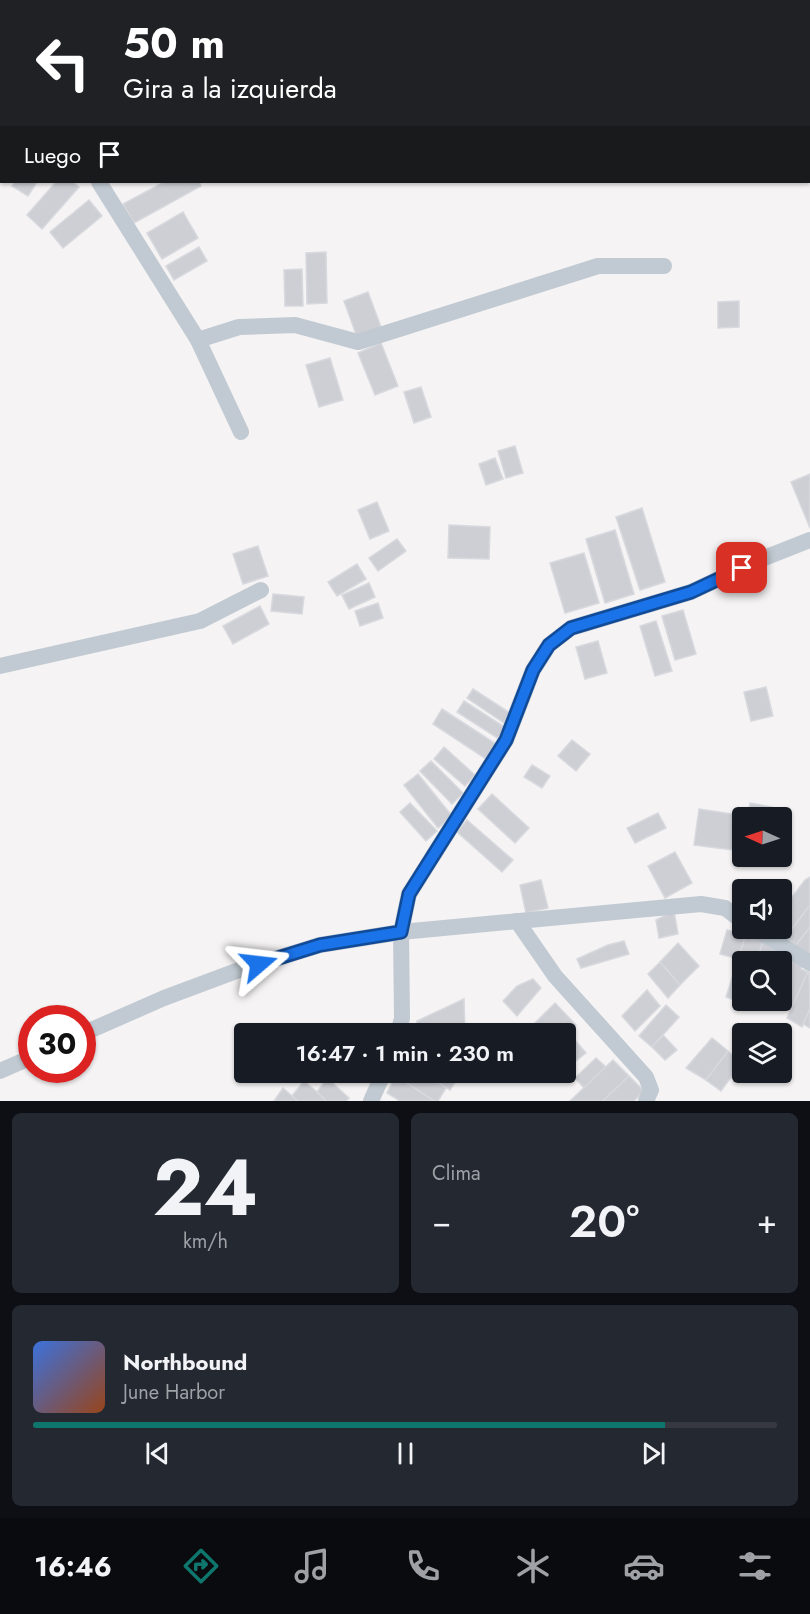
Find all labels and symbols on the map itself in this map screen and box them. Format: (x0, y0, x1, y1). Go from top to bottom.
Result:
pin (716, 542, 767, 593)
north arrow (732, 807, 792, 867)
position arrow (227, 932, 291, 996)
speed limit sign: 30 (18, 1005, 96, 1083)

